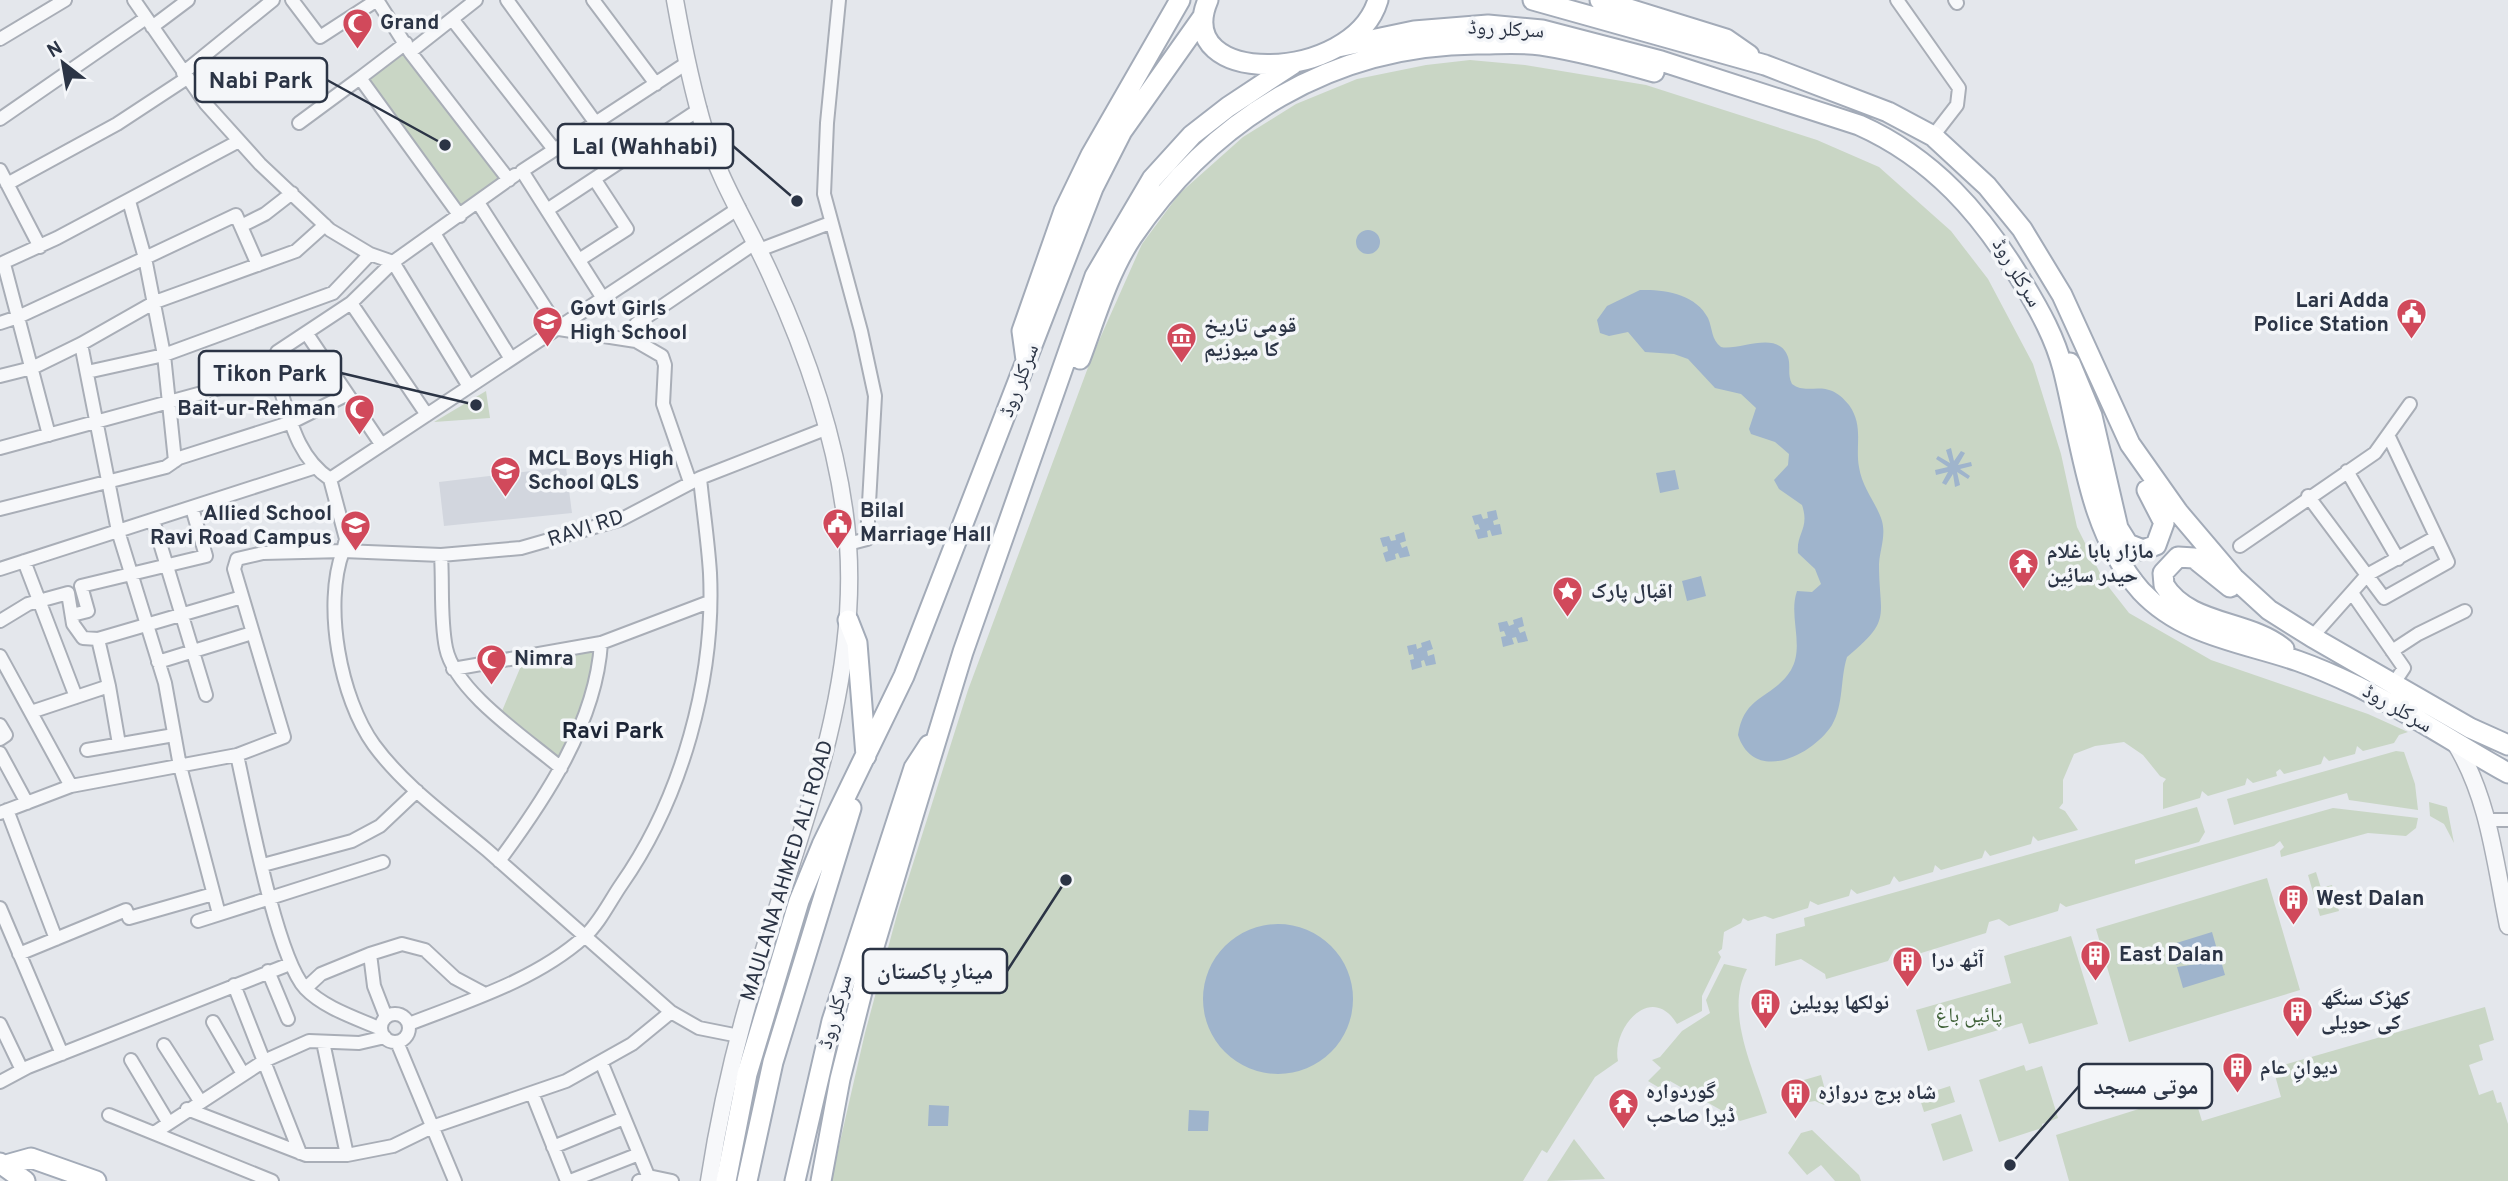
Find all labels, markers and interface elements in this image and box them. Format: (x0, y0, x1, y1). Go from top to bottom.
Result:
mosque icon: Grand (340, 6, 374, 50)
place label: Grand (380, 10, 439, 37)
street label: سرکلر روڈ (1467, 15, 1545, 45)
north arrow (28, 28, 98, 98)
text: N (43, 36, 67, 64)
callout: Nabi Park (195, 58, 327, 102)
text: Nabi Park (209, 68, 313, 97)
callout: Lal (Wahhabi) (558, 124, 733, 168)
text: Lal (Wahhabi) (572, 134, 718, 163)
street label: سرکلر روڈ (1985, 233, 2047, 313)
place label: Lari Adda Police Station (2254, 288, 2389, 339)
place label: Govt Girls High School (570, 296, 687, 347)
public building icon: Lari Adda Police Station (2395, 296, 2429, 340)
school or university icon: Govt Girls High School (530, 304, 564, 348)
place label: قومی تاریخ کا میوزیم (1204, 313, 1296, 364)
museum icon: قومی تاریخ کا میوزیم (1164, 321, 1198, 365)
street label: سرکلر روڈ (994, 341, 1046, 421)
callout: Tikon Park (199, 351, 341, 395)
text: Tikon Park (213, 361, 327, 390)
mosque icon: Bait-ur-Rehman (342, 392, 376, 436)
place label: Bait-ur-Rehman (177, 396, 336, 423)
place label: MCL Boys High School QLS (528, 446, 674, 497)
school or university icon: MCL Boys High School QLS (488, 454, 522, 498)
place label: Bilal Marriage Hall (860, 498, 992, 549)
place label: Allied School Ravi Road Campus (150, 501, 332, 552)
street label: RAVI RD (544, 504, 628, 554)
public building icon: Bilal Marriage Hall (820, 506, 854, 550)
school or university icon: Allied School Ravi Road Campus (338, 509, 372, 553)
place label: مازار بابا غلام حیدر سائِین (2047, 539, 2154, 590)
temple icon: مازار بابا غلام حیدر سائِین (2007, 547, 2041, 591)
place icon: اقبال پارک (1551, 575, 1585, 619)
place label: اقبال پارک (1591, 579, 1673, 606)
mosque icon: Nimra (474, 642, 508, 686)
place label: Nimra (514, 646, 574, 673)
street label: سرکلر روڈ (2357, 678, 2437, 740)
district label: Ravi Park (562, 718, 664, 747)
street label: MAULANA AHMED ALI ROAD (735, 737, 841, 1005)
building icon: West Dalan (2276, 882, 2310, 926)
place label: West Dalan (2316, 886, 2425, 913)
building icon: East Dalan (2079, 938, 2113, 982)
place label: East Dalan (2119, 942, 2224, 969)
building icon: آٹھ درا (1891, 944, 1925, 988)
place label: آٹھ درا (1931, 948, 1984, 975)
callout: مینارِ پاکستان (863, 949, 1007, 993)
text: مینارِ پاکستان (877, 959, 993, 989)
street label: سرکلر روڈ (813, 972, 859, 1052)
building icon: نولکھا پویلین (1749, 986, 1783, 1030)
place label: کھڑک سنگھ کی حویلی (2321, 986, 2410, 1037)
place label: نولکھا پویلین (1789, 990, 1889, 1017)
building icon: کھڑک سنگھ کی حویلی (2281, 994, 2315, 1038)
park label: پائیں باغ (1936, 1003, 2002, 1030)
building icon: دیوانِ عام (2220, 1051, 2254, 1095)
place label: دیوانِ عام (2260, 1055, 2338, 1083)
callout: موتی مسجد (2079, 1064, 2212, 1108)
text: موتی مسجد (2094, 1074, 2198, 1103)
building icon: شاہ برج دروازہ (1778, 1076, 1812, 1120)
place label: گوردوارہ ڈیرا صاحب (1646, 1079, 1735, 1130)
place label: شاہ برج دروازہ (1818, 1080, 1936, 1107)
temple icon: گوردوارہ ڈیرا صاحب (1606, 1087, 1640, 1131)

